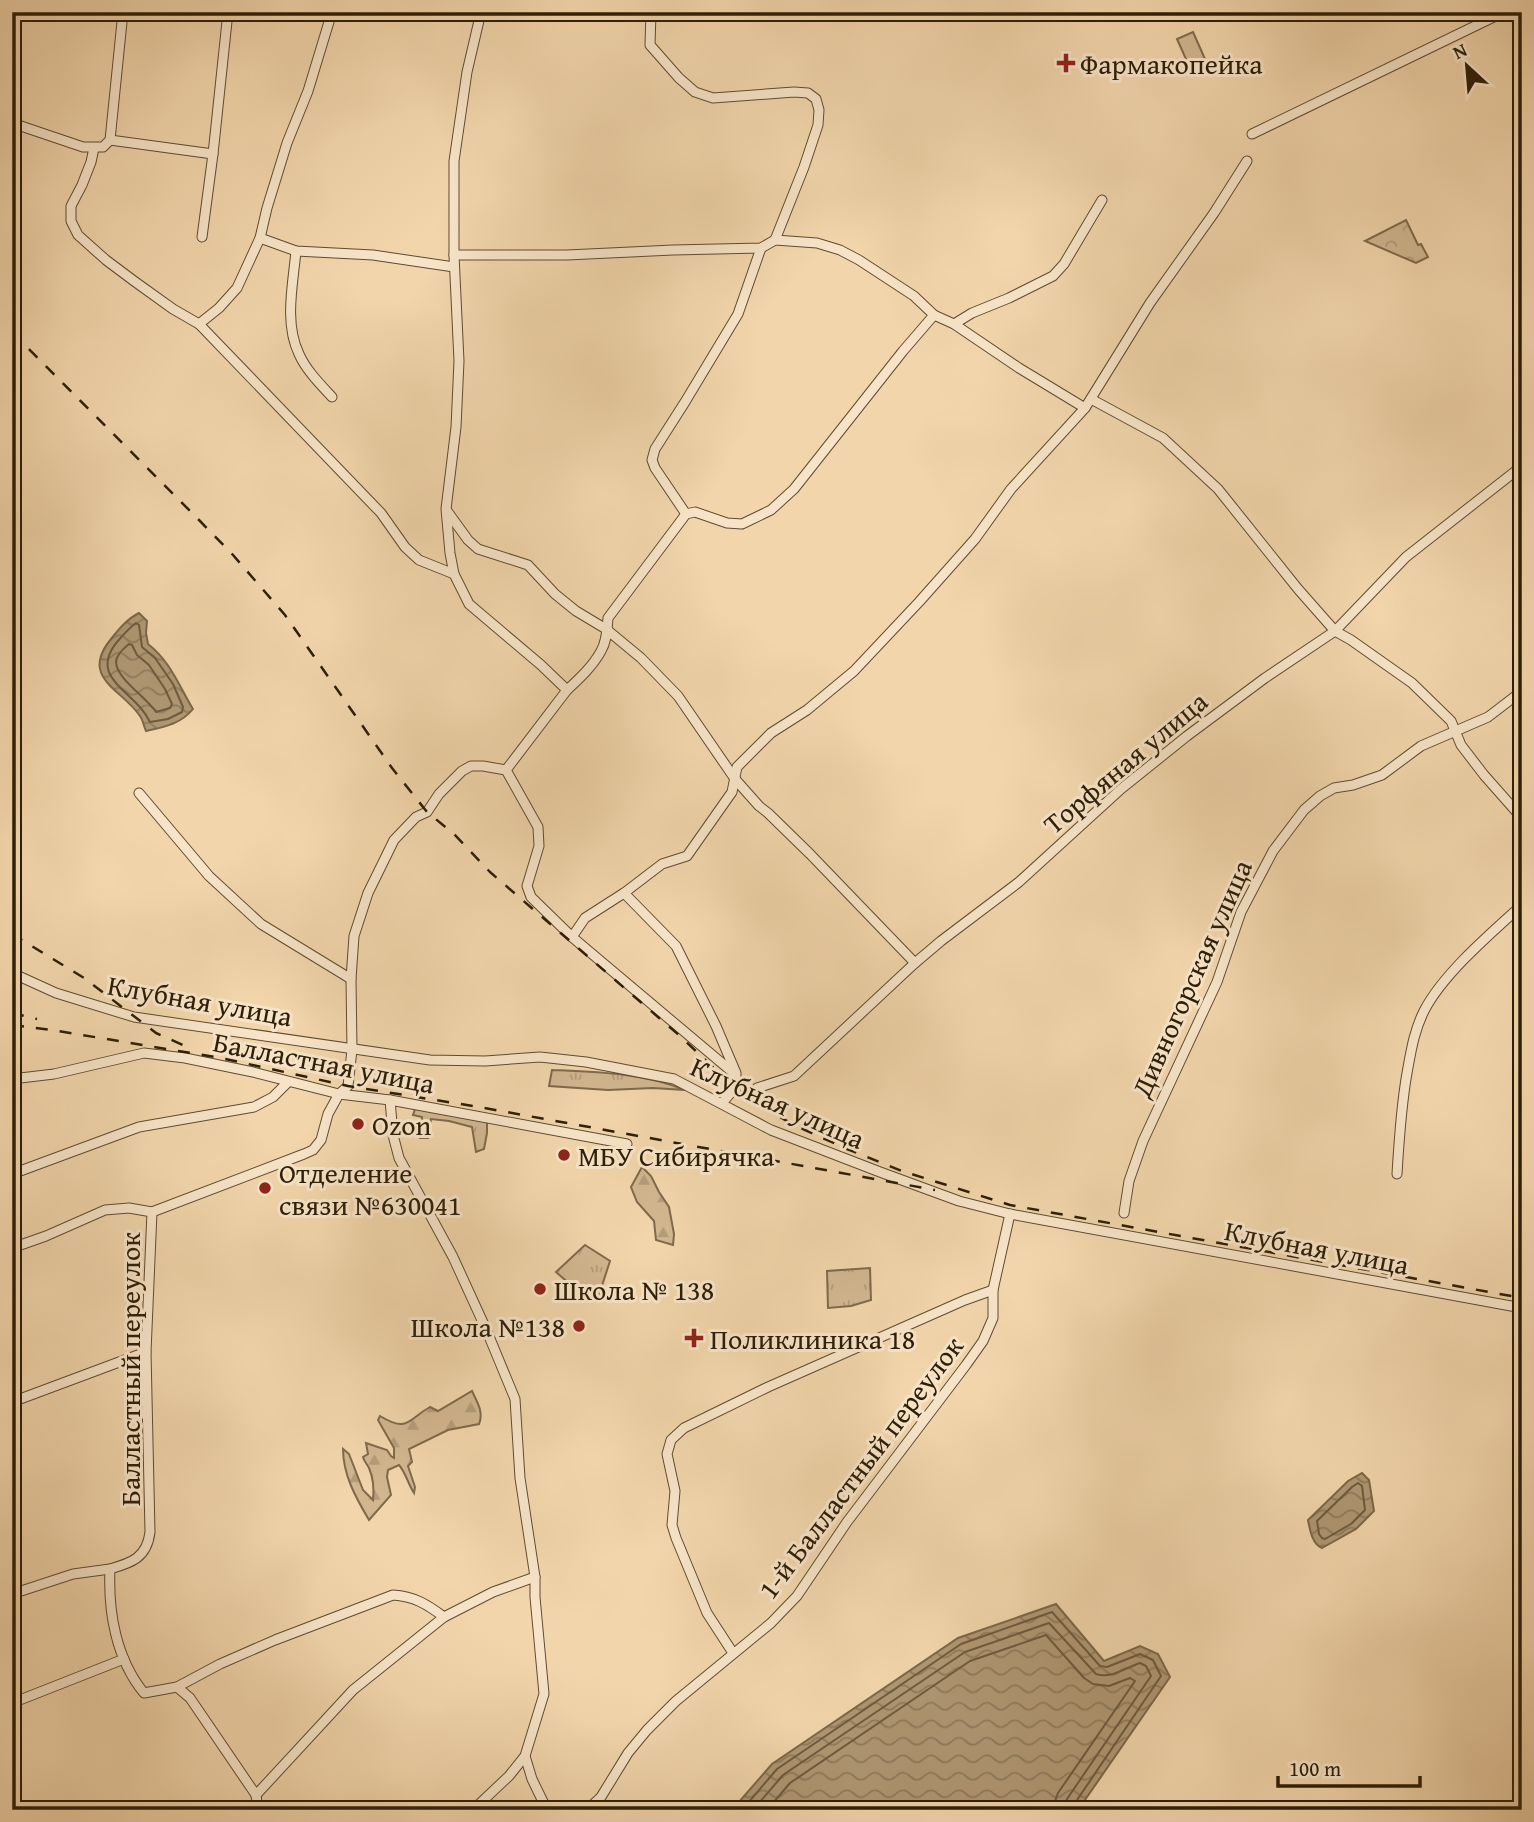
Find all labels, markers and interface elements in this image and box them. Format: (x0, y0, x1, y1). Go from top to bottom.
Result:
north arrow (1432, 32, 1502, 102)
text: N (1448, 35, 1472, 66)
place label: Фармакопейка (1080, 43, 1263, 84)
marker: Фармакопейка (1058, 55, 1074, 71)
street label: Торфяная улица (1034, 680, 1217, 843)
street label: Дивногорская улица (1120, 852, 1262, 1104)
street label: Клубная улица (105, 964, 296, 1037)
street label: Балластная улица (210, 1020, 439, 1104)
street label: Клубная улица (684, 1045, 872, 1159)
place label: Ozon (372, 1104, 432, 1145)
marker: Ozon (350, 1116, 366, 1132)
place label: МБУ Сибирячка (578, 1135, 775, 1176)
marker: МБУ Сибирячка (556, 1147, 572, 1163)
place label: Отделение связи №630041 (279, 1152, 462, 1225)
marker: Отделение связи №630041 (257, 1180, 273, 1196)
street label: Клубная улица (1221, 1209, 1413, 1285)
street label: Балластный переулок (109, 1232, 150, 1506)
place label: Школа № 138 (554, 1269, 714, 1310)
marker: Школа № 138 (532, 1281, 548, 1297)
place label: Школа №138 (411, 1306, 565, 1347)
marker: Школа №138 (571, 1318, 587, 1334)
place label: Поликлиника 18 (710, 1318, 915, 1359)
street label: 1-й Балластный переулок (747, 1327, 973, 1607)
marker: Поликлиника 18 (684, 1328, 704, 1348)
scale bar (1278, 1745, 1420, 1789)
text: 100 m (1289, 1753, 1341, 1784)

